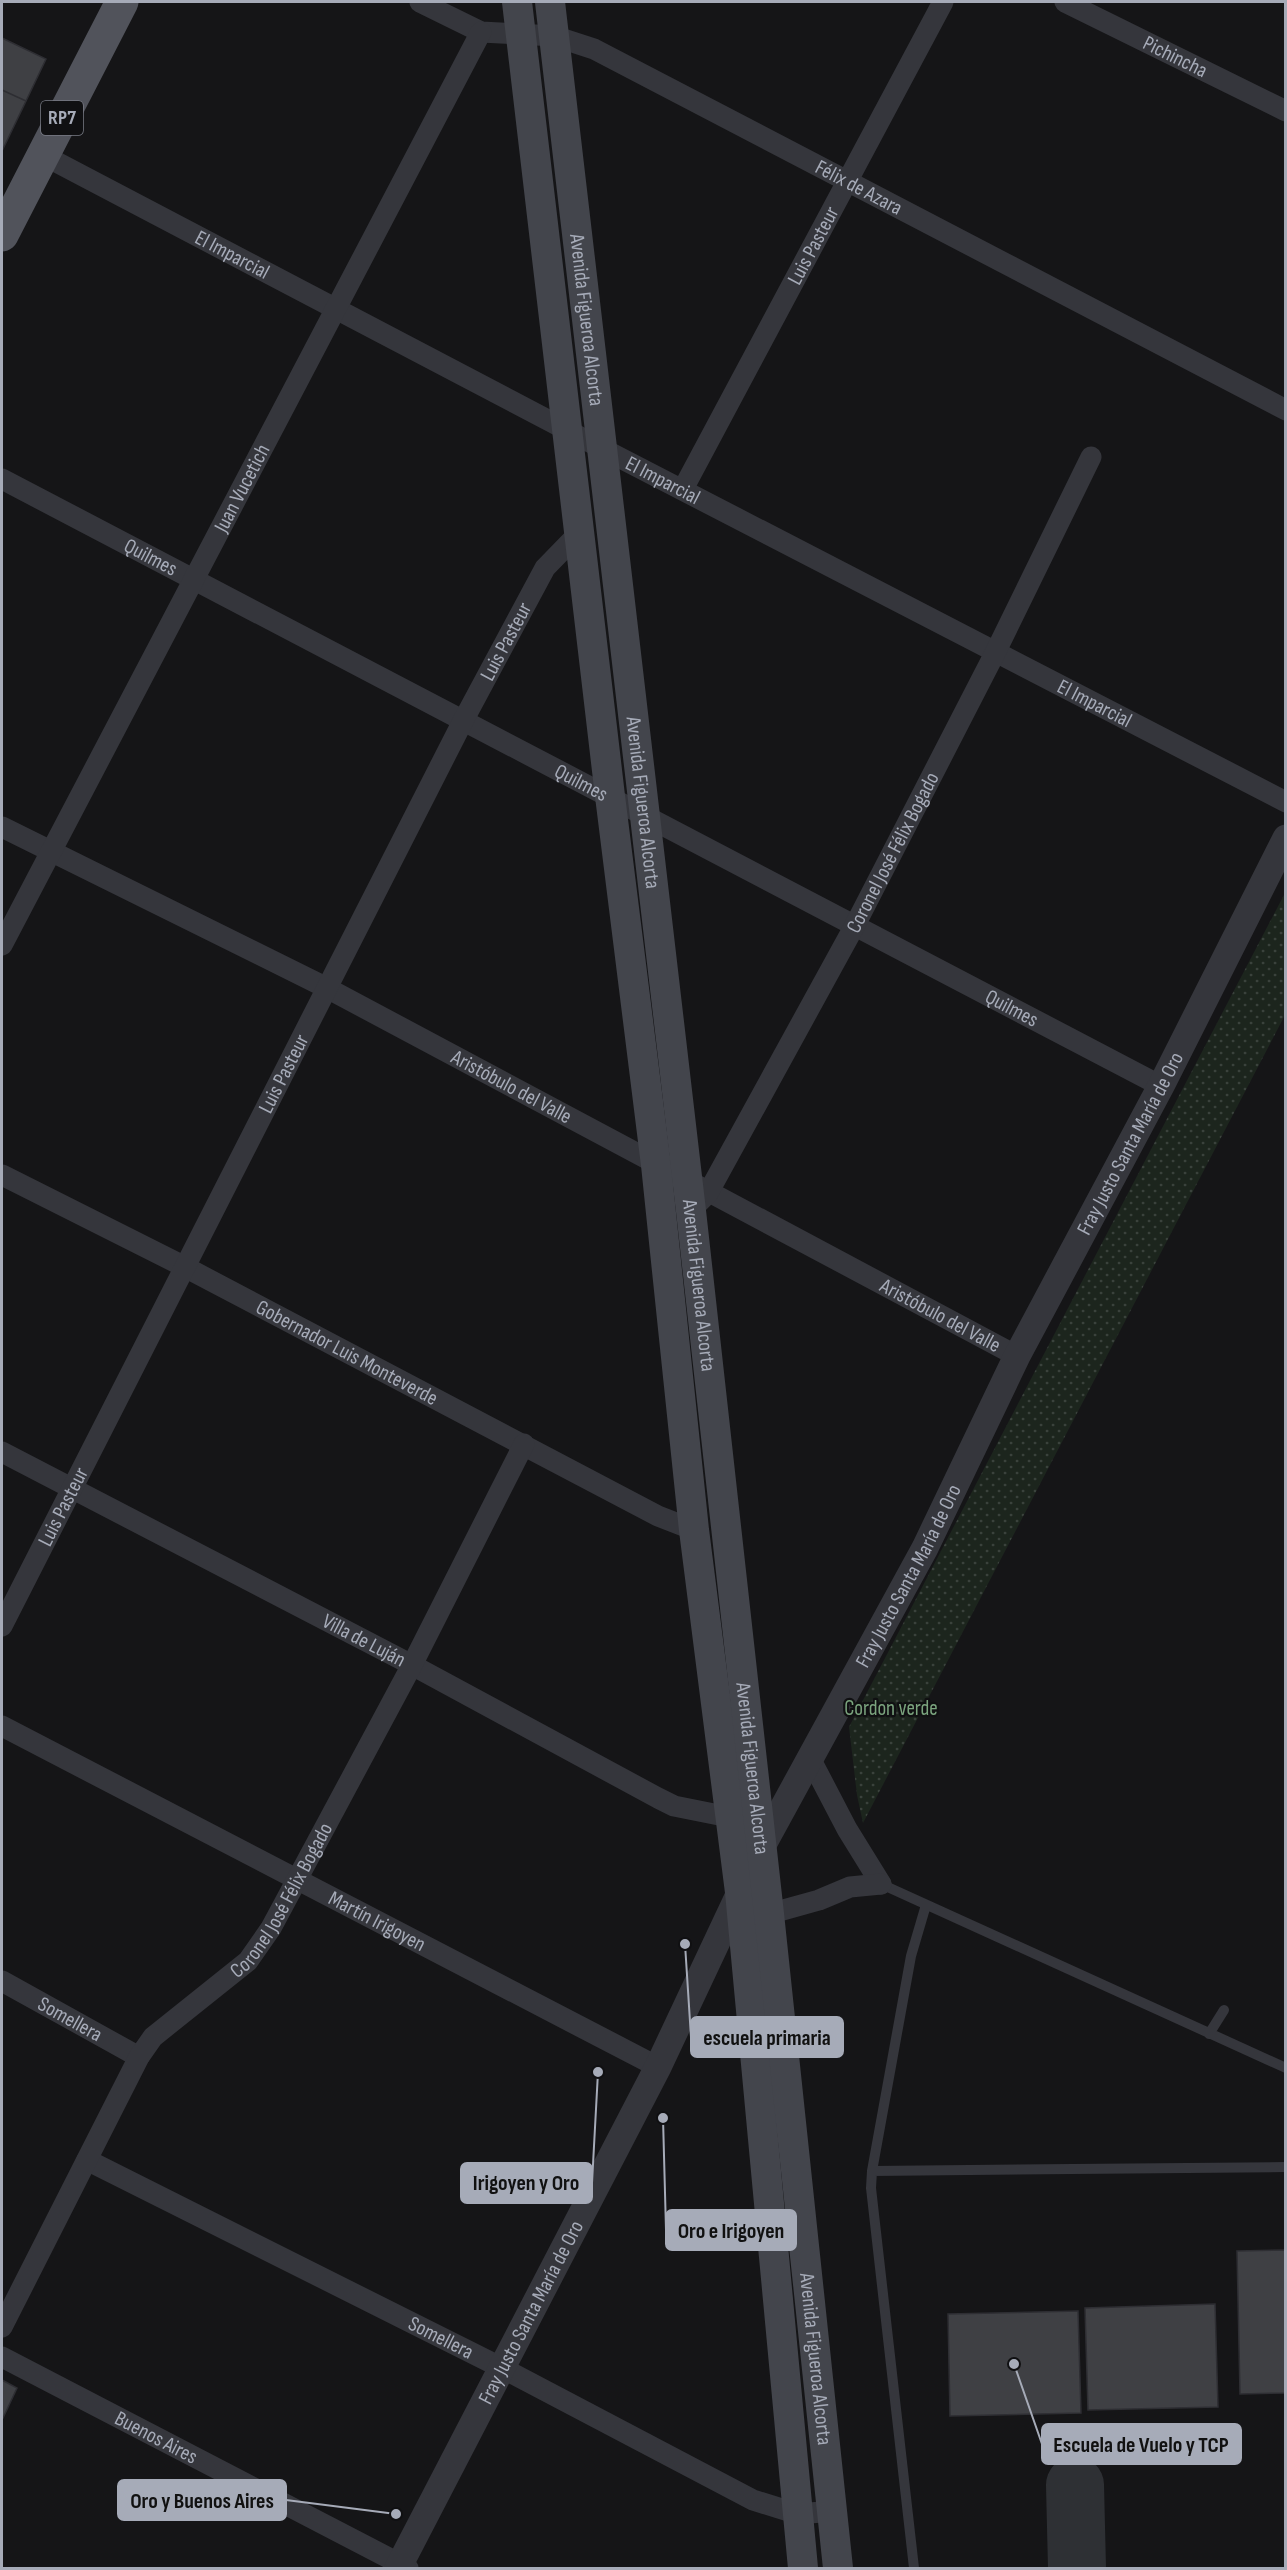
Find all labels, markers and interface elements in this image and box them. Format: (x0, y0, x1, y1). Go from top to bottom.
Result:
street label: Pichincha (1139, 30, 1212, 83)
road number: RP7 (41, 101, 83, 135)
street label: Félix de Azara (811, 154, 907, 220)
street label: Luis Pasteur (782, 202, 844, 289)
street label: El Imparcial (191, 225, 274, 284)
street label: Avenida Figueroa Alcorta (565, 232, 609, 407)
street label: Juan Vucetich (208, 440, 275, 537)
street label: El Imparcial (622, 450, 704, 510)
street label: Quilmes (120, 533, 182, 581)
street label: Luis Pasteur (475, 598, 537, 685)
street label: El Imparcial (1053, 674, 1136, 733)
street label: Avenida Figueroa Alcorta (621, 714, 666, 890)
street label: Quilmes (551, 758, 612, 807)
street label: Coronel José Félix Bogado (841, 768, 944, 937)
street label: Quilmes (981, 984, 1043, 1032)
street label: Luis Pasteur (253, 1030, 314, 1117)
street label: Aristóbulo del Valle (446, 1044, 576, 1129)
street label: Fray Justo Santa María de Oro (1071, 1048, 1189, 1239)
street label: Avenida Figueroa Alcorta (677, 1197, 721, 1373)
street label: Aristóbulo del Valle (875, 1272, 1005, 1358)
street label: Gobernador Luis Monteverde (252, 1294, 442, 1410)
street label: Luis Pasteur (32, 1463, 93, 1550)
street label: Fray Justo Santa María de Oro (850, 1480, 966, 1672)
street label: Villa de Luján (318, 1608, 410, 1672)
street label: Avenida Figueroa Alcorta (731, 1680, 775, 1856)
park label: Cordon verde (844, 1696, 938, 1721)
street label: Coronel José Félix Bogado (225, 1818, 338, 1983)
street label: Martín Irigoyen (325, 1886, 430, 1957)
street label: Somellera (34, 1991, 107, 2047)
callout: escuela primaria (691, 2017, 843, 2057)
text: escuela primaria (703, 2025, 831, 2052)
callout: Irigoyen y Oro (461, 2163, 592, 2203)
text: Irigoyen y Oro (473, 2170, 579, 2197)
callout: Oro e Irigoyen (666, 2210, 796, 2250)
street label: Fray Justo Santa María de Oro (473, 2216, 589, 2408)
text: Oro e Irigoyen (678, 2218, 784, 2245)
street label: Avenida Figueroa Alcorta (794, 2271, 837, 2446)
street label: Somellera (404, 2311, 478, 2364)
street label: Buenos Aires (111, 2405, 202, 2469)
callout: Escuela de Vuelo y TCP (1042, 2424, 1241, 2464)
text: Escuela de Vuelo y TCP (1053, 2432, 1229, 2459)
callout: Oro y Buenos Aires (118, 2480, 286, 2520)
text: Oro y Buenos Aires (130, 2488, 274, 2515)

